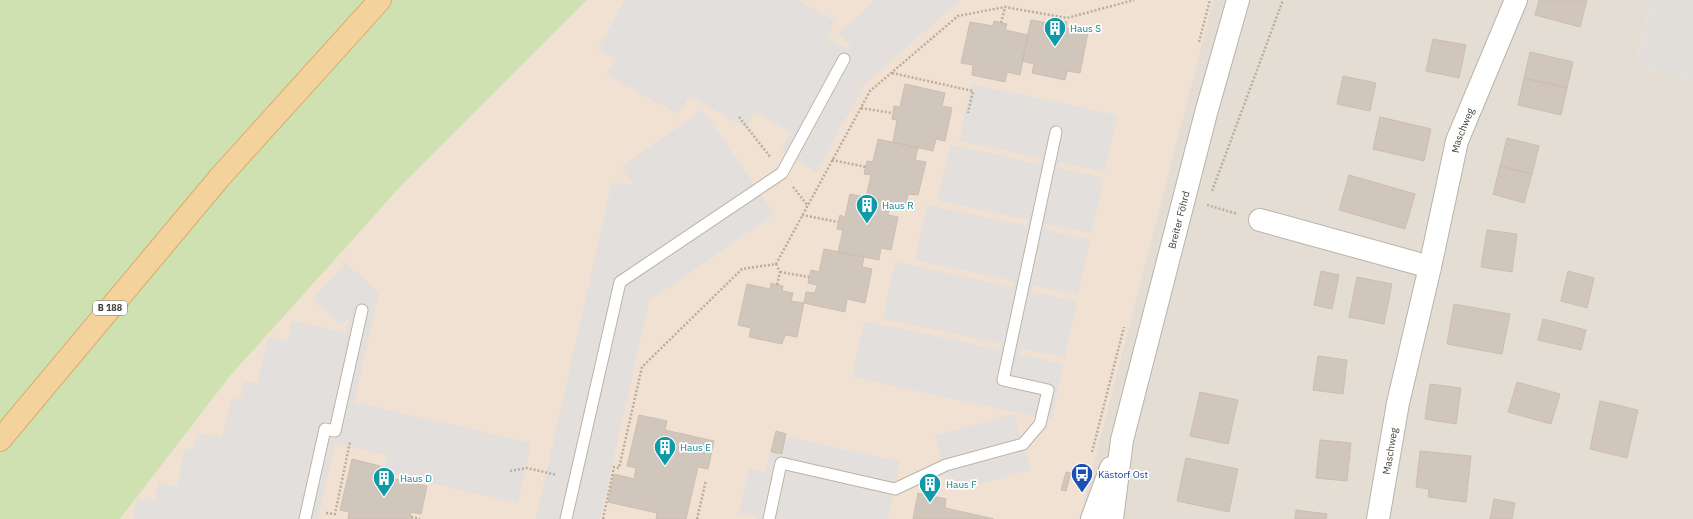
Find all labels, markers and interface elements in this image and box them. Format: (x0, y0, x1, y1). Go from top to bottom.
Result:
building icon: Haus S (1042, 15, 1068, 48)
place label: Haus S (1070, 22, 1101, 35)
street label: Maschweg (1449, 105, 1477, 154)
street label: Breiter Föhrd (1165, 190, 1193, 250)
building icon: Haus R (854, 192, 880, 225)
place label: Haus R (882, 199, 914, 212)
road number: B 188 (93, 301, 127, 315)
street label: Maschweg (1380, 426, 1401, 476)
building icon: Haus E (652, 434, 678, 467)
place label: Haus E (680, 441, 711, 454)
bus stop icon: Kästorf Ost (1069, 461, 1095, 494)
building icon: Haus D (371, 465, 397, 498)
place label: Kästorf Ost (1098, 468, 1149, 481)
building icon: Haus F (917, 471, 943, 504)
place label: Haus D (400, 472, 432, 485)
place label: Haus F (946, 478, 977, 491)

